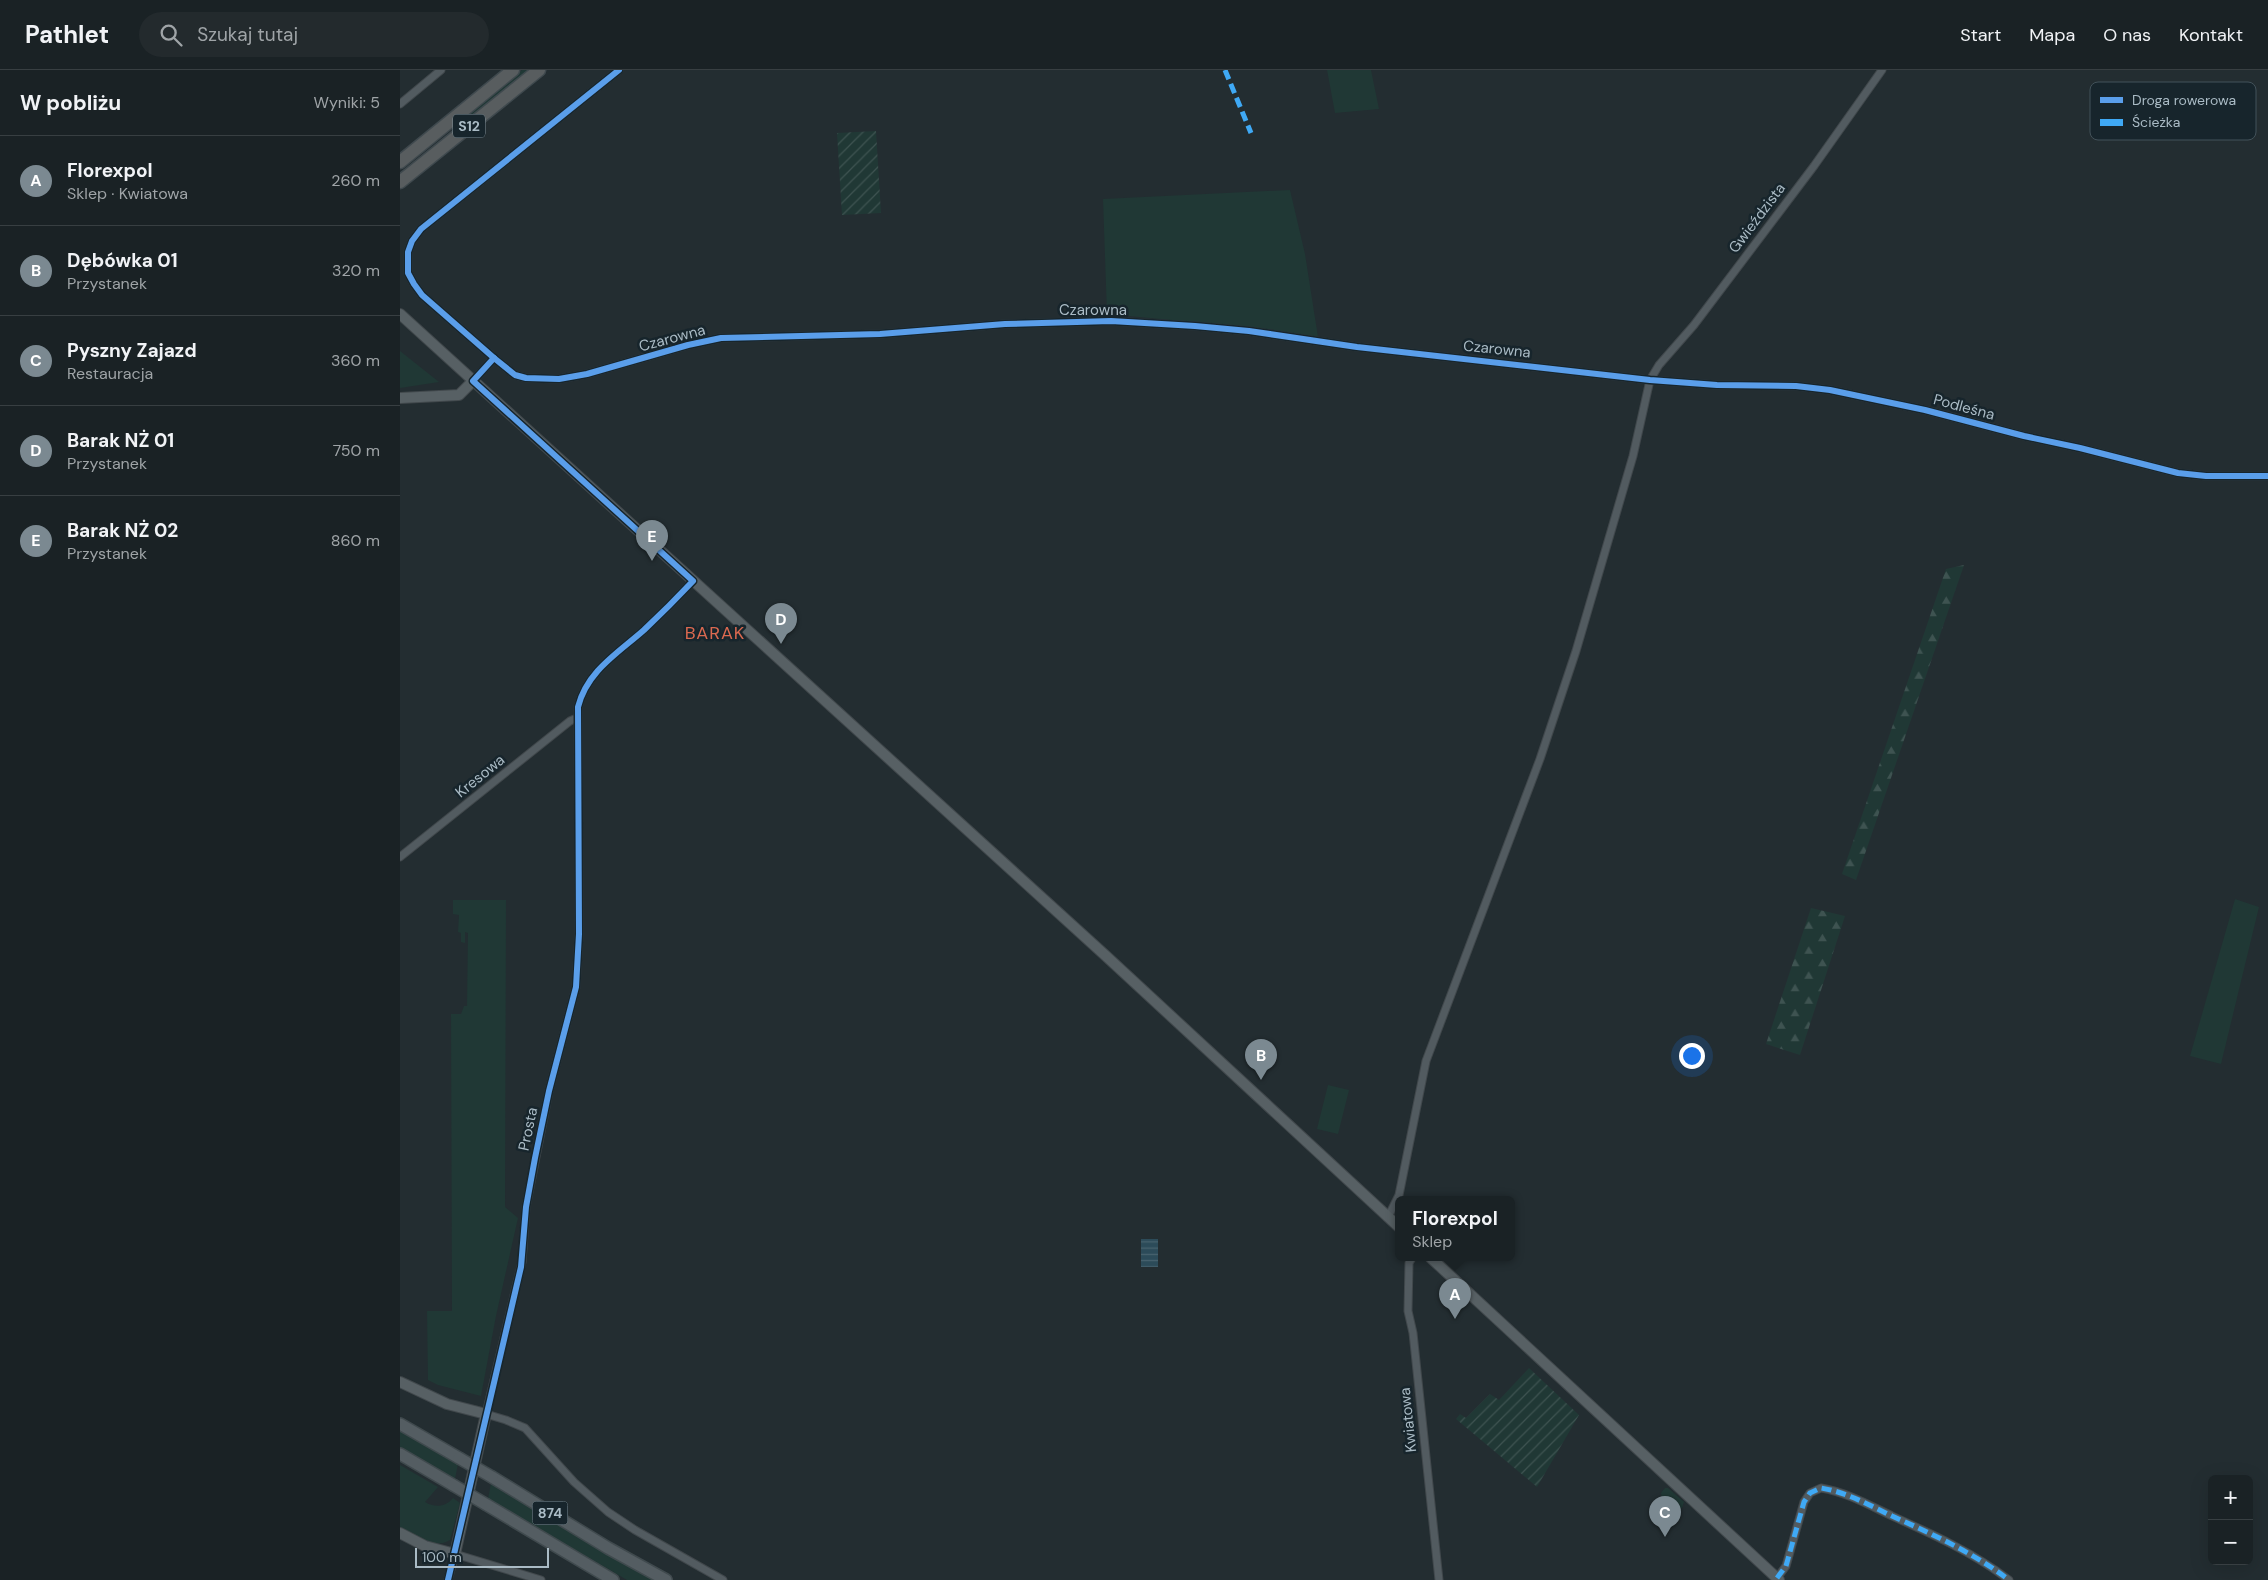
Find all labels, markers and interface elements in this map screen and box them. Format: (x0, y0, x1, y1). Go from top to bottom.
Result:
search box (139, 12, 489, 57)
text: Pathlet (25, 19, 109, 50)
icon: search (157, 21, 185, 49)
text: Szukaj tutaj (197, 22, 298, 47)
text: Start (1960, 23, 2001, 47)
text: Mapa (2029, 23, 2075, 47)
text: O nas (2103, 23, 2151, 47)
text: Kontakt (2179, 23, 2243, 47)
legend (2090, 82, 2256, 140)
text: W pobliżu (20, 89, 121, 117)
text: Droga rowerowa (2132, 91, 2236, 109)
text: Wyniki: 5 (313, 92, 380, 113)
text: Ścieżka (2132, 113, 2180, 131)
road number: S12 (453, 114, 485, 138)
text: Florexpol (67, 158, 153, 183)
text: A (30, 170, 42, 191)
text: 260 m (331, 170, 380, 191)
street label: Gwieździsta (1724, 179, 1790, 257)
text: Sklep · Kwiatowa (67, 183, 188, 204)
text: Dębówka 01 (67, 248, 178, 273)
text: B (31, 260, 41, 281)
text: 320 m (332, 260, 380, 281)
text: Przystanek (67, 273, 147, 294)
street label: Czarowna (1059, 300, 1127, 320)
street label: Czarowna (637, 320, 707, 356)
street label: Czarowna (1462, 336, 1532, 362)
text: Pyszny Zajazd (67, 338, 197, 363)
text: C (30, 350, 42, 371)
text: 360 m (331, 350, 380, 371)
text: Restauracja (67, 363, 153, 384)
street label: Podleśna (1931, 389, 1997, 425)
text: Barak NŻ 01 (67, 428, 174, 453)
text: D (30, 440, 42, 461)
text: 750 m (333, 440, 380, 461)
text: Przystanek (67, 453, 147, 474)
text: Barak NŻ 02 (67, 518, 178, 543)
pin: E (636, 520, 668, 561)
text: E (31, 530, 41, 551)
text: 860 m (331, 530, 380, 551)
text: Przystanek (67, 543, 147, 564)
pin: D (765, 603, 797, 644)
district label: BARAK (685, 621, 745, 645)
street label: Kresowa (451, 750, 509, 802)
pin: B (1245, 1039, 1277, 1080)
your location (1679, 1043, 1705, 1069)
street label: Prosta (514, 1105, 542, 1153)
popup (1395, 1196, 1515, 1261)
text: Florexpol (1412, 1206, 1498, 1231)
text: Sklep (1412, 1231, 1452, 1252)
pin: A (1439, 1278, 1471, 1319)
street label: Kwiatowa (1395, 1387, 1421, 1453)
map controls (2208, 1475, 2253, 1565)
button: + (2208, 1475, 2253, 1520)
pin: C (1649, 1496, 1681, 1537)
road number: 874 (532, 1502, 568, 1525)
button: − (2208, 1520, 2253, 1565)
scale bar (415, 1545, 549, 1568)
text: 100 m (422, 1548, 462, 1566)

